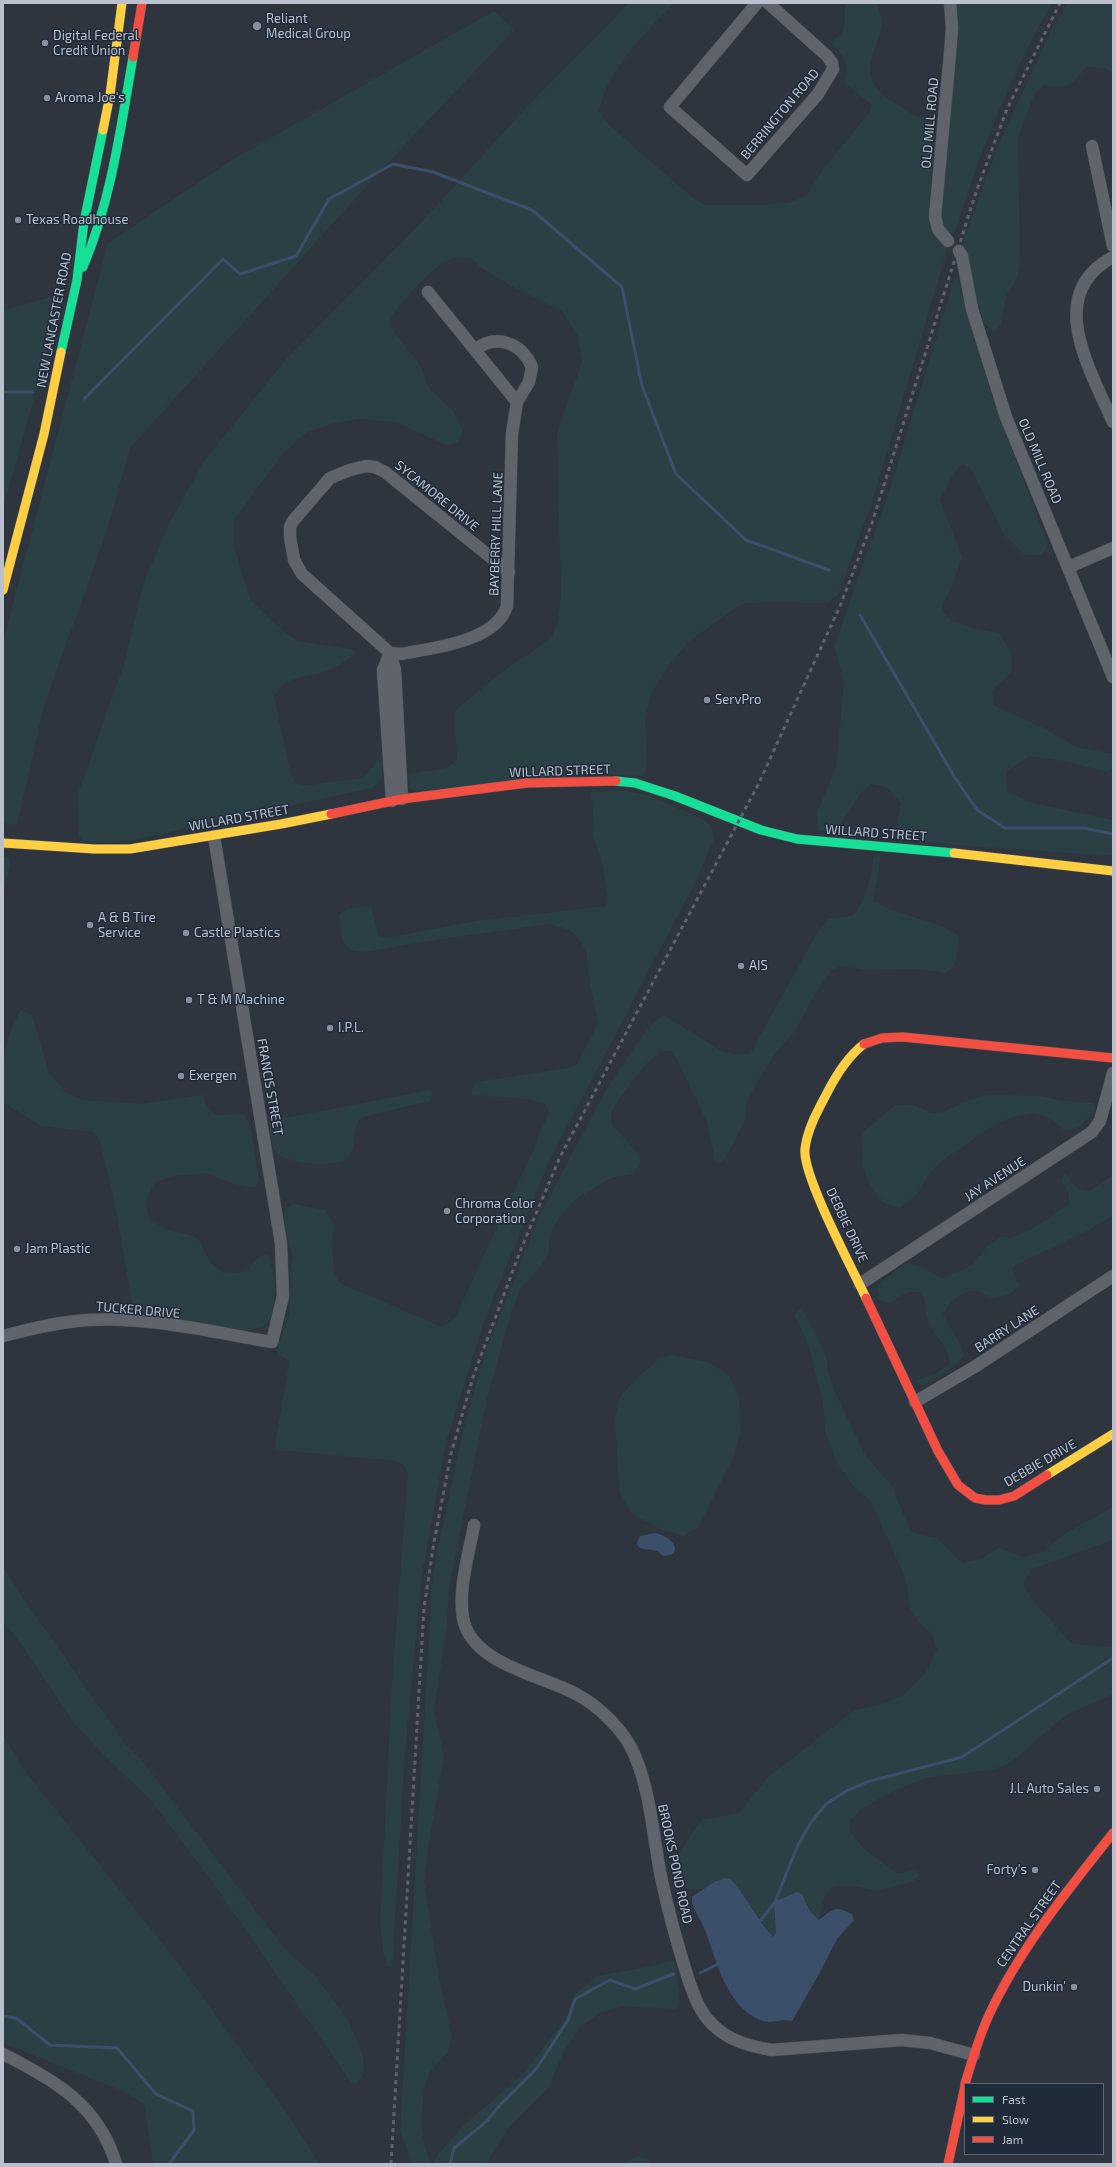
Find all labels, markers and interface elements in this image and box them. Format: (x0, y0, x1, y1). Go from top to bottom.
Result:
place label: Reliant Medical Group (266, 11, 351, 42)
marker: Reliant Medical Group (251, 20, 263, 32)
place label: Digital Federal Credit Union (53, 28, 139, 59)
marker: Digital Federal Credit Union (40, 38, 50, 48)
street label: BERRINGTON ROAD (738, 65, 822, 163)
street label: OLD MILL ROAD (918, 77, 942, 169)
place label: Aroma Joe's (55, 90, 125, 106)
marker: Aroma Joe's (42, 93, 52, 103)
place label: Texas Roadhouse (26, 212, 128, 228)
marker: Texas Roadhouse (13, 215, 23, 225)
street label: NEW LANCASTER ROAD (33, 251, 75, 389)
street label: OLD MILL ROAD (1015, 416, 1065, 506)
street label: SYCAMORE DRIVE (392, 457, 482, 535)
street label: BAYBERRY HILL LANE (486, 472, 506, 596)
place label: ServPro (715, 692, 761, 708)
marker: ServPro (702, 695, 712, 705)
street label: WILLARD STREET (509, 761, 611, 781)
street label: WILLARD STREET (188, 801, 290, 835)
street label: WILLARD STREET (825, 822, 927, 844)
place label: A & B Tire Service (98, 910, 156, 941)
marker: A & B Tire Service (85, 920, 95, 930)
place label: Castle Plastics (194, 925, 280, 941)
marker: Castle Plastics (181, 928, 191, 938)
place label: AIS (749, 958, 768, 974)
marker: AIS (736, 961, 746, 971)
place label: T & M Machine (197, 992, 285, 1008)
marker: T & M Machine (184, 995, 194, 1005)
place label: I.P.L. (338, 1020, 364, 1036)
marker: I.P.L. (325, 1023, 335, 1033)
street label: FRANCIS STREET (254, 1037, 286, 1137)
place label: Exergen (189, 1068, 237, 1084)
marker: Exergen (176, 1071, 186, 1081)
street label: JAY AVENUE (961, 1153, 1029, 1205)
street label: DEBBIE DRIVE (823, 1185, 871, 1265)
place label: Chroma Color Corporation (455, 1196, 535, 1227)
marker: Chroma Color Corporation (442, 1206, 452, 1216)
place label: Jam Plastic (25, 1241, 91, 1257)
marker: Jam Plastic (12, 1244, 22, 1254)
street label: TUCKER DRIVE (95, 1299, 181, 1321)
street label: BARRY LANE (972, 1302, 1042, 1356)
street label: DEBBIE DRIVE (1001, 1436, 1079, 1490)
place label: J.L Auto Sales (1009, 1781, 1089, 1797)
marker: J.L Auto Sales (1092, 1784, 1102, 1794)
street label: BROOKS POND ROAD (655, 1803, 695, 1925)
place label: Forty's (986, 1862, 1027, 1878)
marker: Forty's (1030, 1865, 1040, 1875)
street label: CENTRAL STREET (993, 1878, 1065, 1970)
place label: Dunkin' (1022, 1979, 1066, 1995)
marker: Dunkin' (1069, 1982, 1079, 1992)
legend (964, 2083, 1104, 2155)
text: Fast (1002, 2092, 1025, 2106)
text: Slow (1002, 2112, 1029, 2126)
text: Jam (1002, 2132, 1023, 2146)

